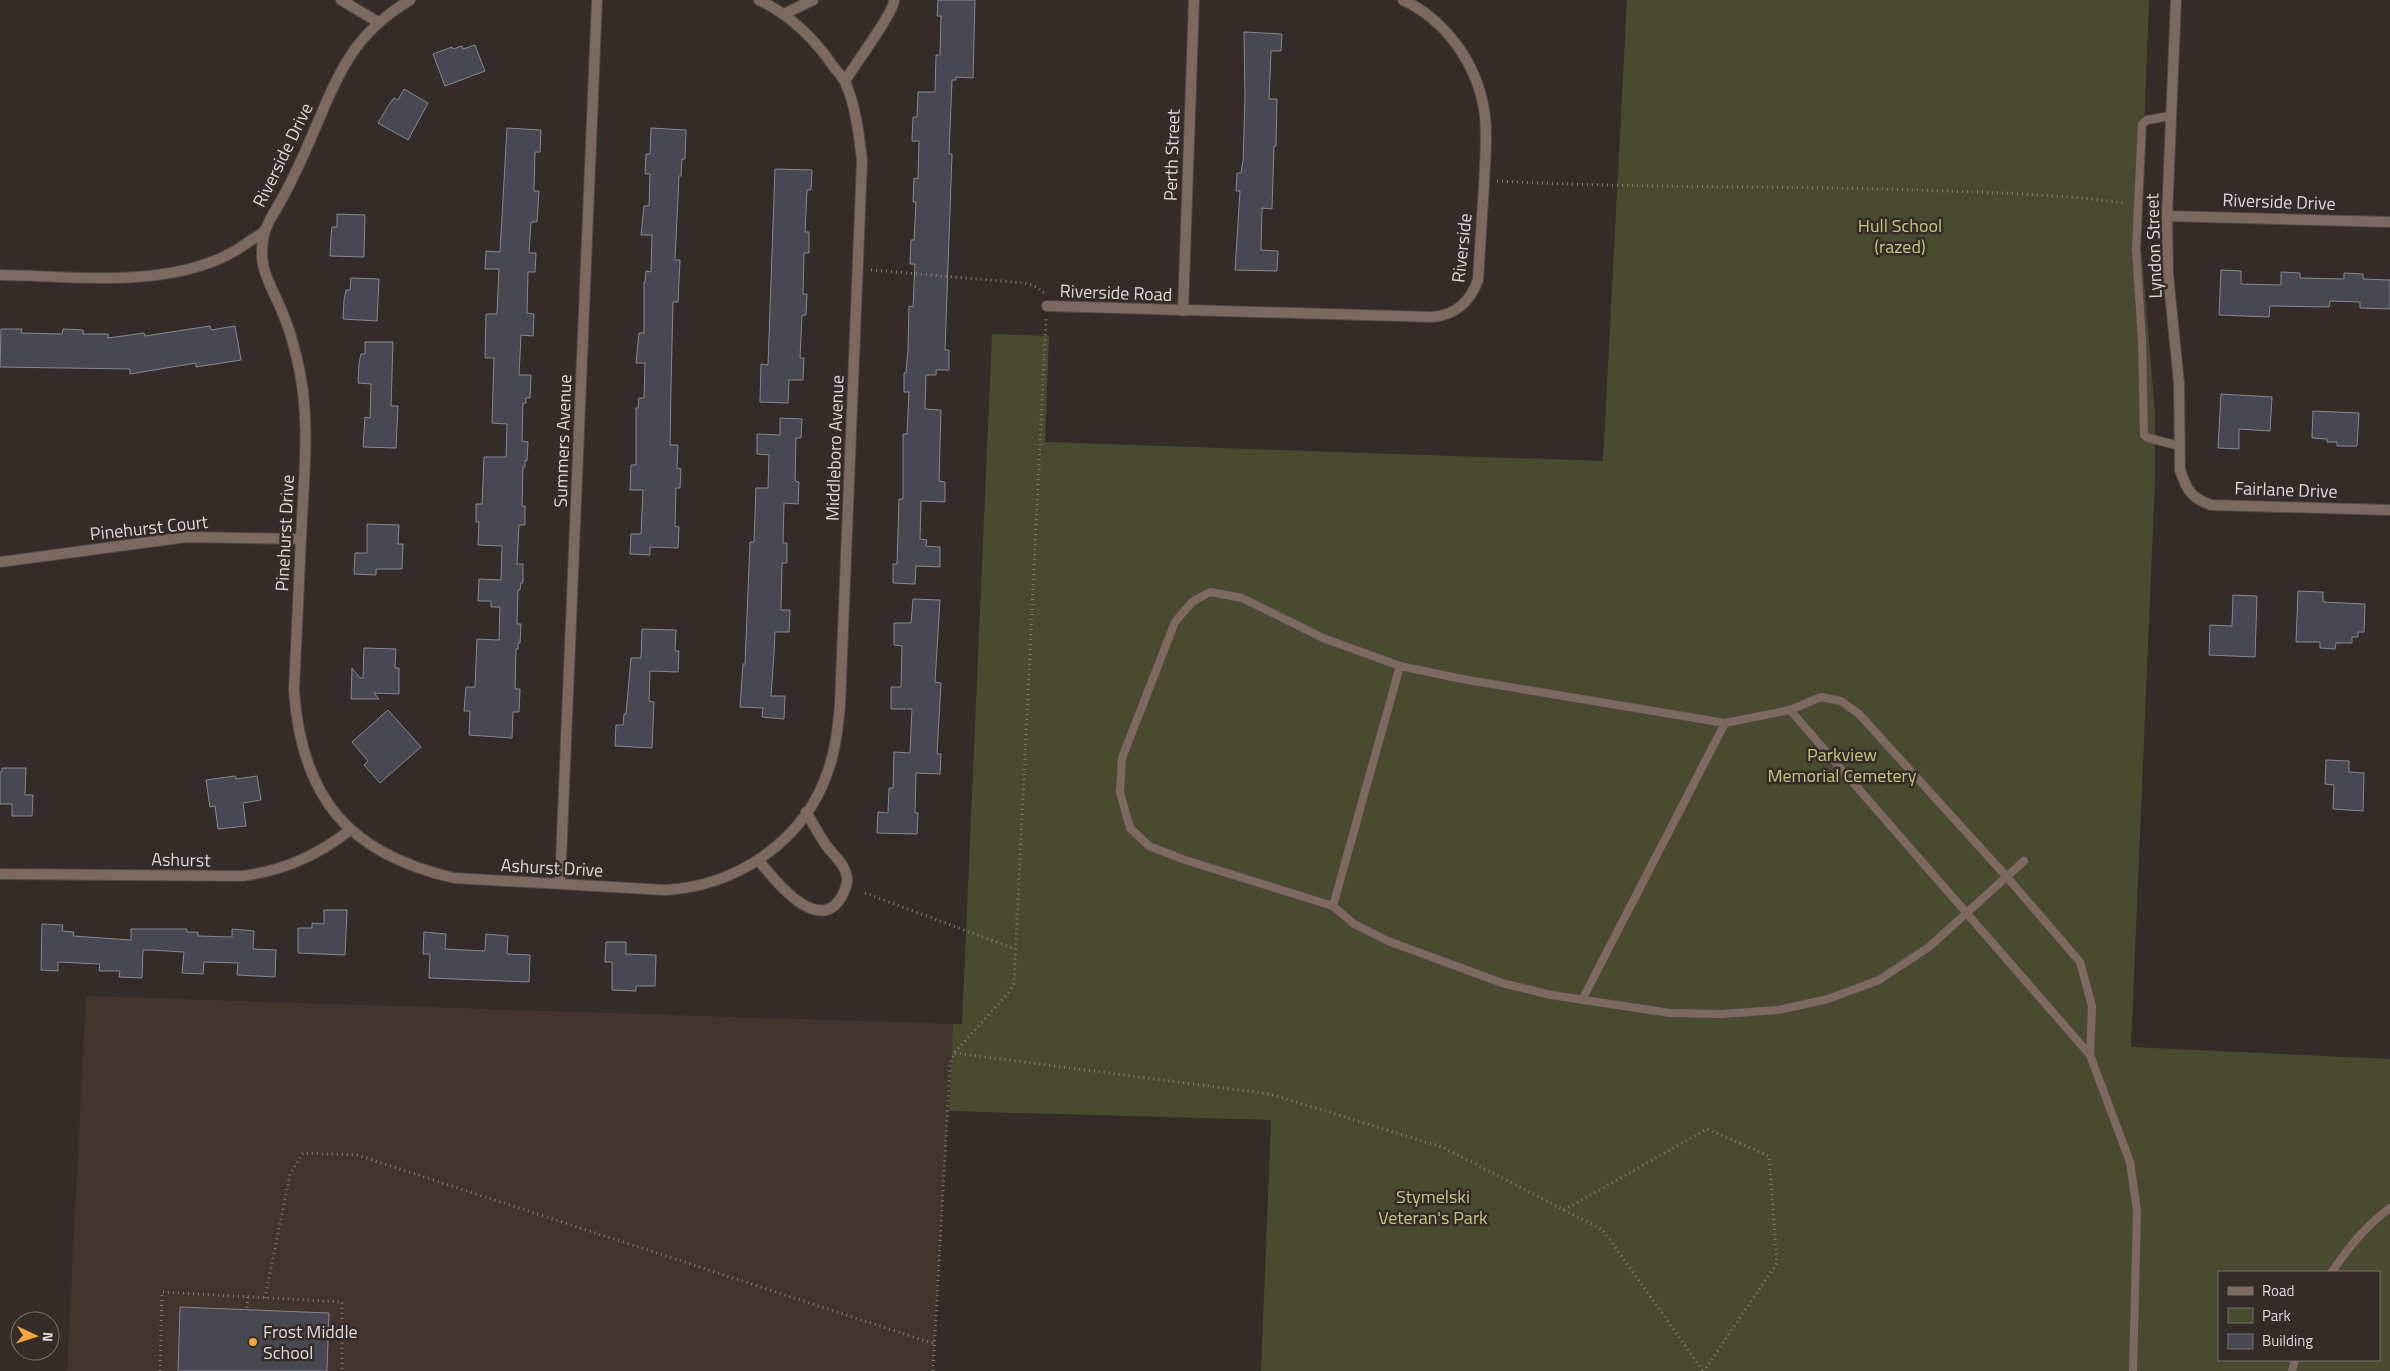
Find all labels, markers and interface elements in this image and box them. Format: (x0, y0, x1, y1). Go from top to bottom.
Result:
street label: Riverside Drive (246, 98, 319, 212)
street label: Perth Street (1156, 108, 1187, 202)
street label: Riverside Drive (2222, 186, 2336, 217)
street label: Lyndon Street (2138, 192, 2169, 299)
street label: Riverside (1444, 212, 1479, 284)
park label: Hull School (razed) (1858, 212, 1942, 260)
street label: Riverside Road (1059, 277, 1173, 308)
street label: Summers Avenue (547, 374, 578, 508)
street label: Middleboro Avenue (818, 374, 851, 521)
street label: Pinehurst Drive (268, 474, 301, 592)
street label: Fairlane Drive (2234, 474, 2338, 505)
street label: Pinehurst Court (89, 508, 210, 547)
park label: Parkview Memorial Cemetery (1767, 741, 1917, 789)
street label: Ashurst (151, 845, 212, 874)
street label: Ashurst Drive (500, 851, 604, 884)
park label: Stymelski Veteran's Park (1378, 1183, 1488, 1231)
legend (2218, 1271, 2380, 1361)
text: Road (2262, 1279, 2294, 1302)
text: Park (2262, 1304, 2291, 1327)
north arrow (10, 1311, 60, 1361)
place label: Frost Middle School (263, 1318, 358, 1366)
text: Building (2262, 1329, 2313, 1352)
text: N (38, 1331, 59, 1343)
marker: Frost Middle School (247, 1336, 259, 1348)

